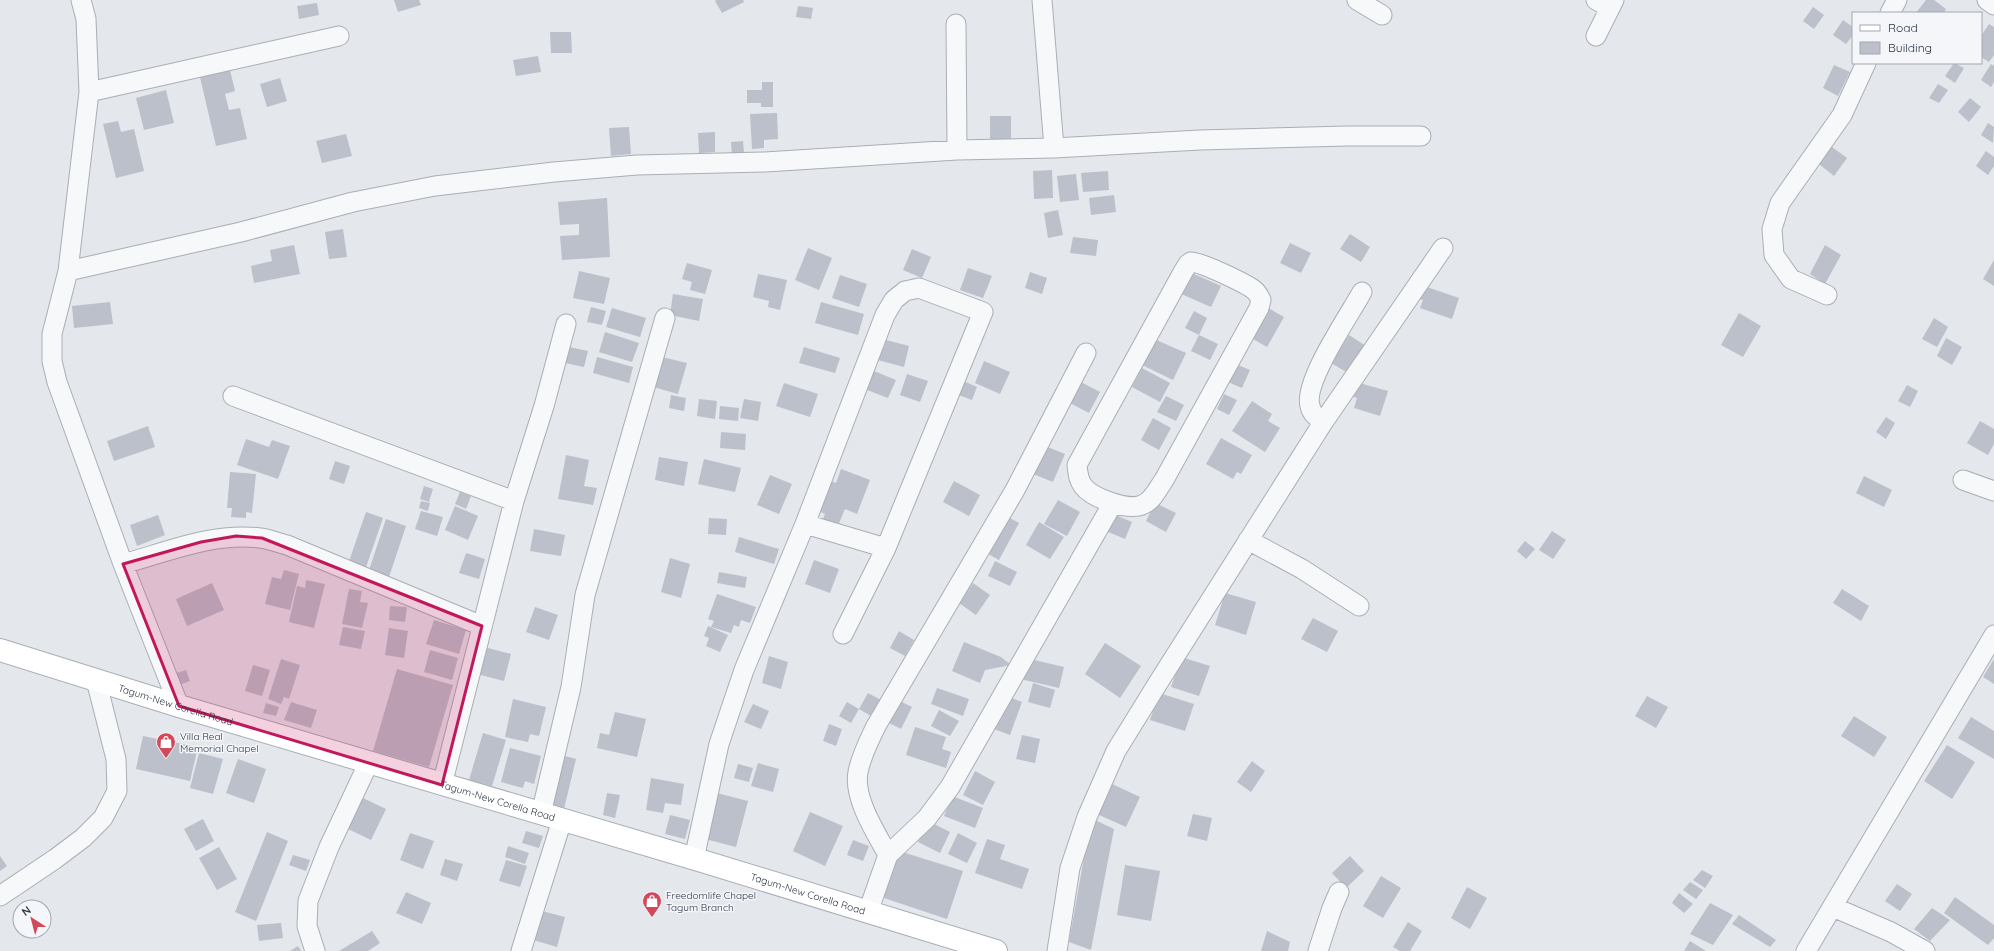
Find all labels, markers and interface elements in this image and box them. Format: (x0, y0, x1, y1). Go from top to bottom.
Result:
legend (1852, 12, 1982, 64)
text: Road (1888, 20, 1918, 35)
text: Building (1888, 40, 1932, 55)
street label: Tagum-New Corella Road (117, 681, 235, 729)
place label: Villa Real Memorial Chapel (180, 730, 258, 755)
shop icon: Villa Real Memorial Chapel (155, 731, 177, 759)
street label: Tagum-New Corella Road (439, 778, 557, 824)
street label: Tagum-New Corella Road (749, 870, 867, 918)
place label: Freedomlife Chapel Tagum Branch (666, 889, 756, 914)
shop icon: Freedomlife Chapel Tagum Branch (641, 890, 663, 918)
north arrow (12, 899, 52, 939)
text: N (19, 903, 34, 919)

